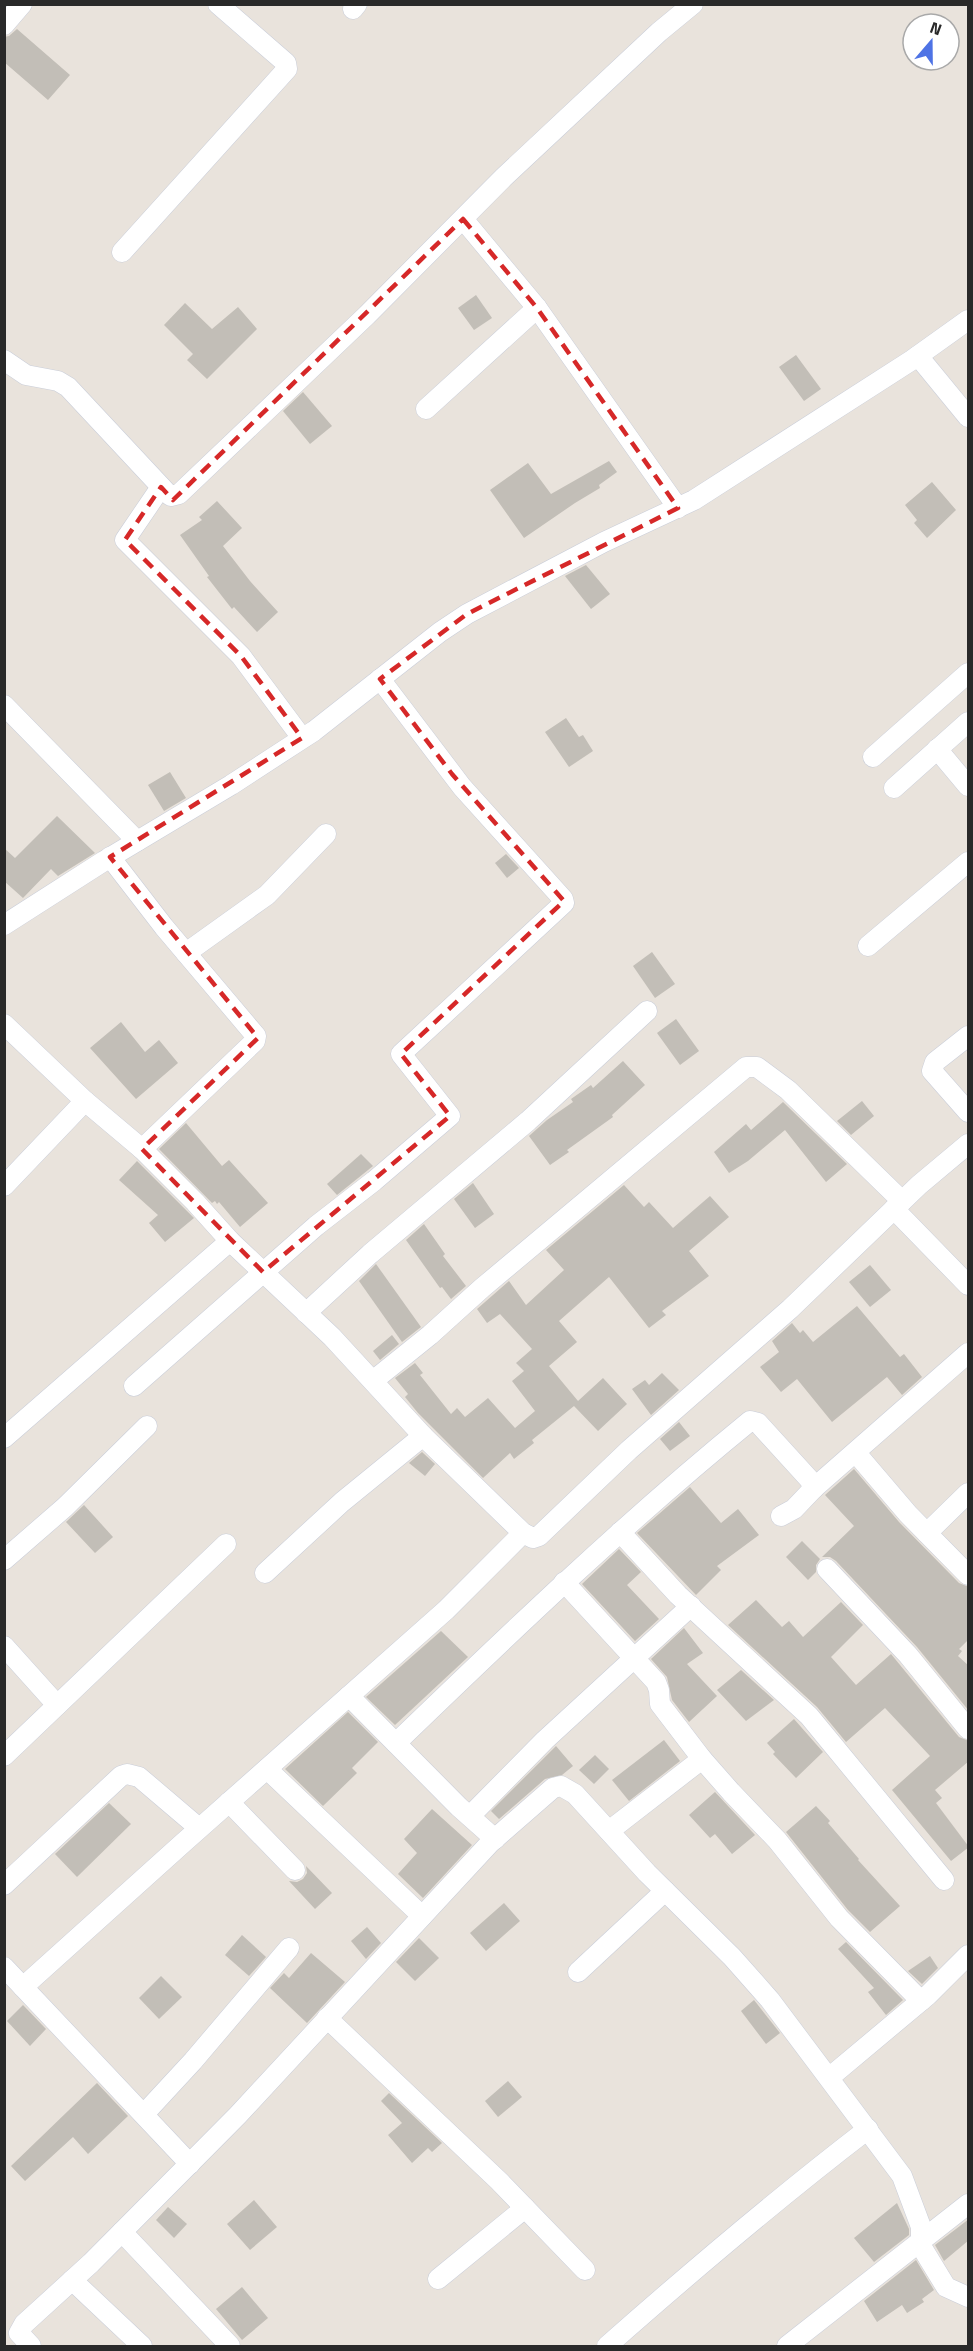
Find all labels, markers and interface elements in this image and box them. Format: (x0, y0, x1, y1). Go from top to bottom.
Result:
north arrow (901, 12, 961, 72)
text: N (927, 15, 945, 41)

